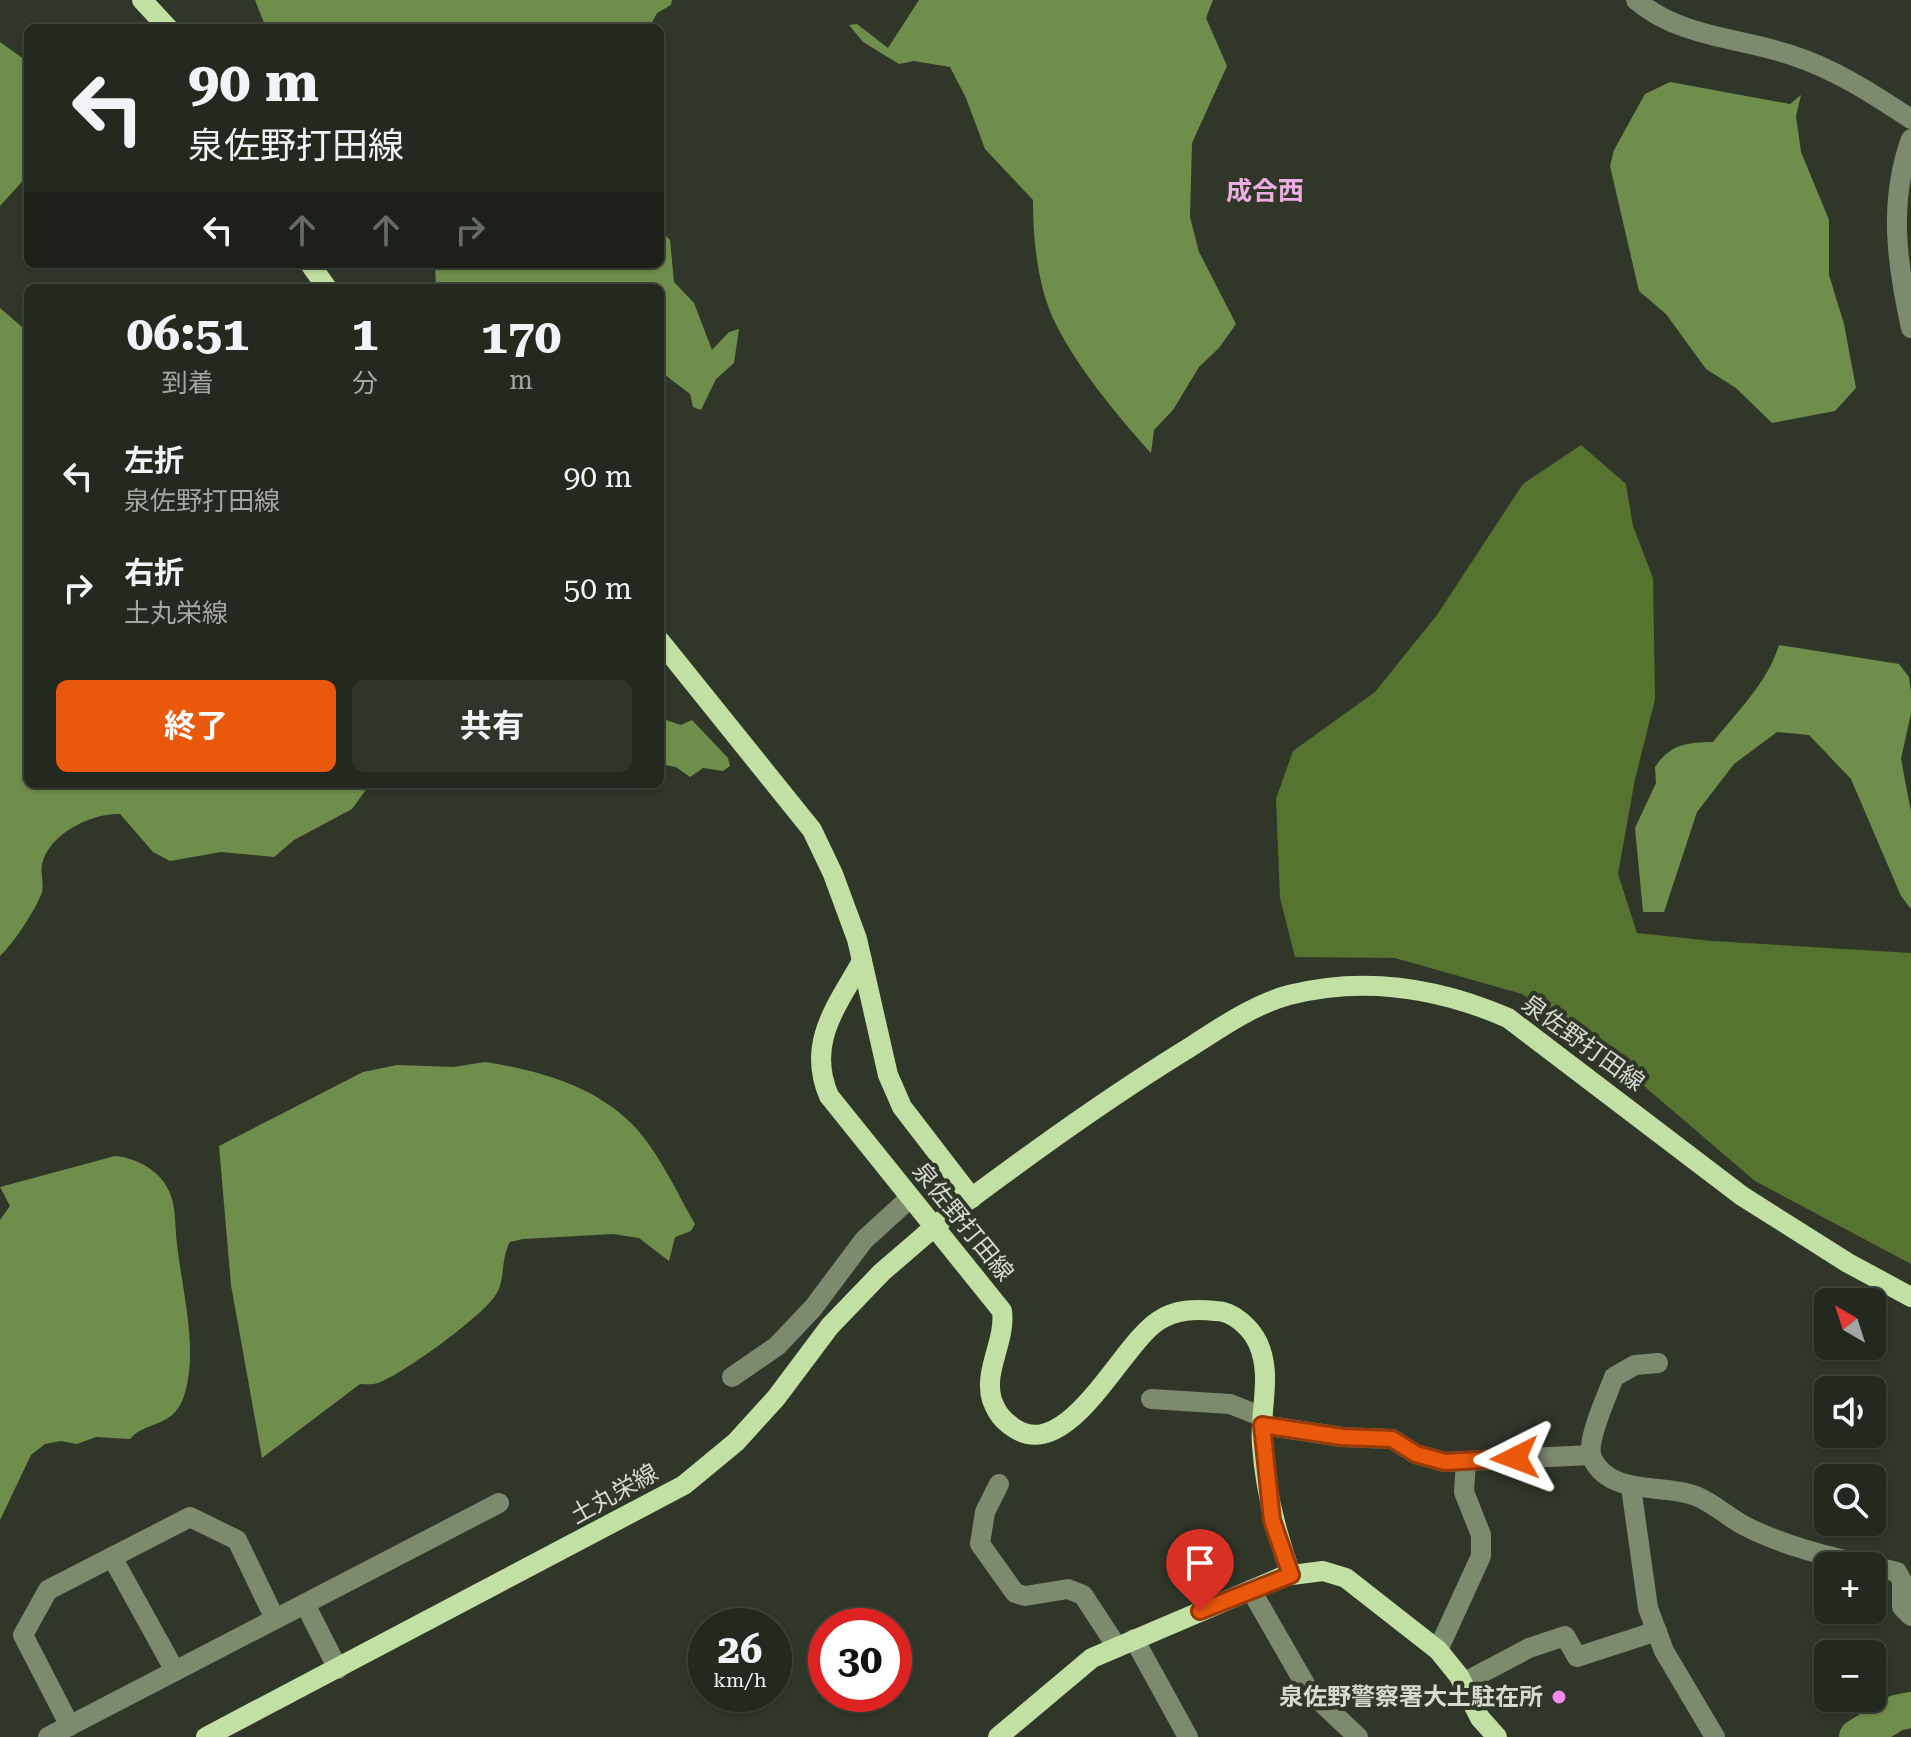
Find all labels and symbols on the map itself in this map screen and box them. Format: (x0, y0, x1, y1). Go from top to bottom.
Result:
district label: 成合西 (1226, 176, 1304, 206)
street label: 泉佐野打田線 (1517, 989, 1649, 1097)
street label: 泉佐野打田線 (907, 1157, 1019, 1287)
north arrow (1814, 1288, 1886, 1360)
position arrow (1473, 1416, 1557, 1500)
street label: 土丸栄線 (565, 1458, 663, 1530)
pin (1166, 1529, 1234, 1611)
speed limit sign: 30 (808, 1608, 912, 1712)
place label: 泉佐野警察署大土駐在所 (1279, 1683, 1543, 1711)
marker: 泉佐野警察署大土駐在所 (1550, 1688, 1568, 1706)

